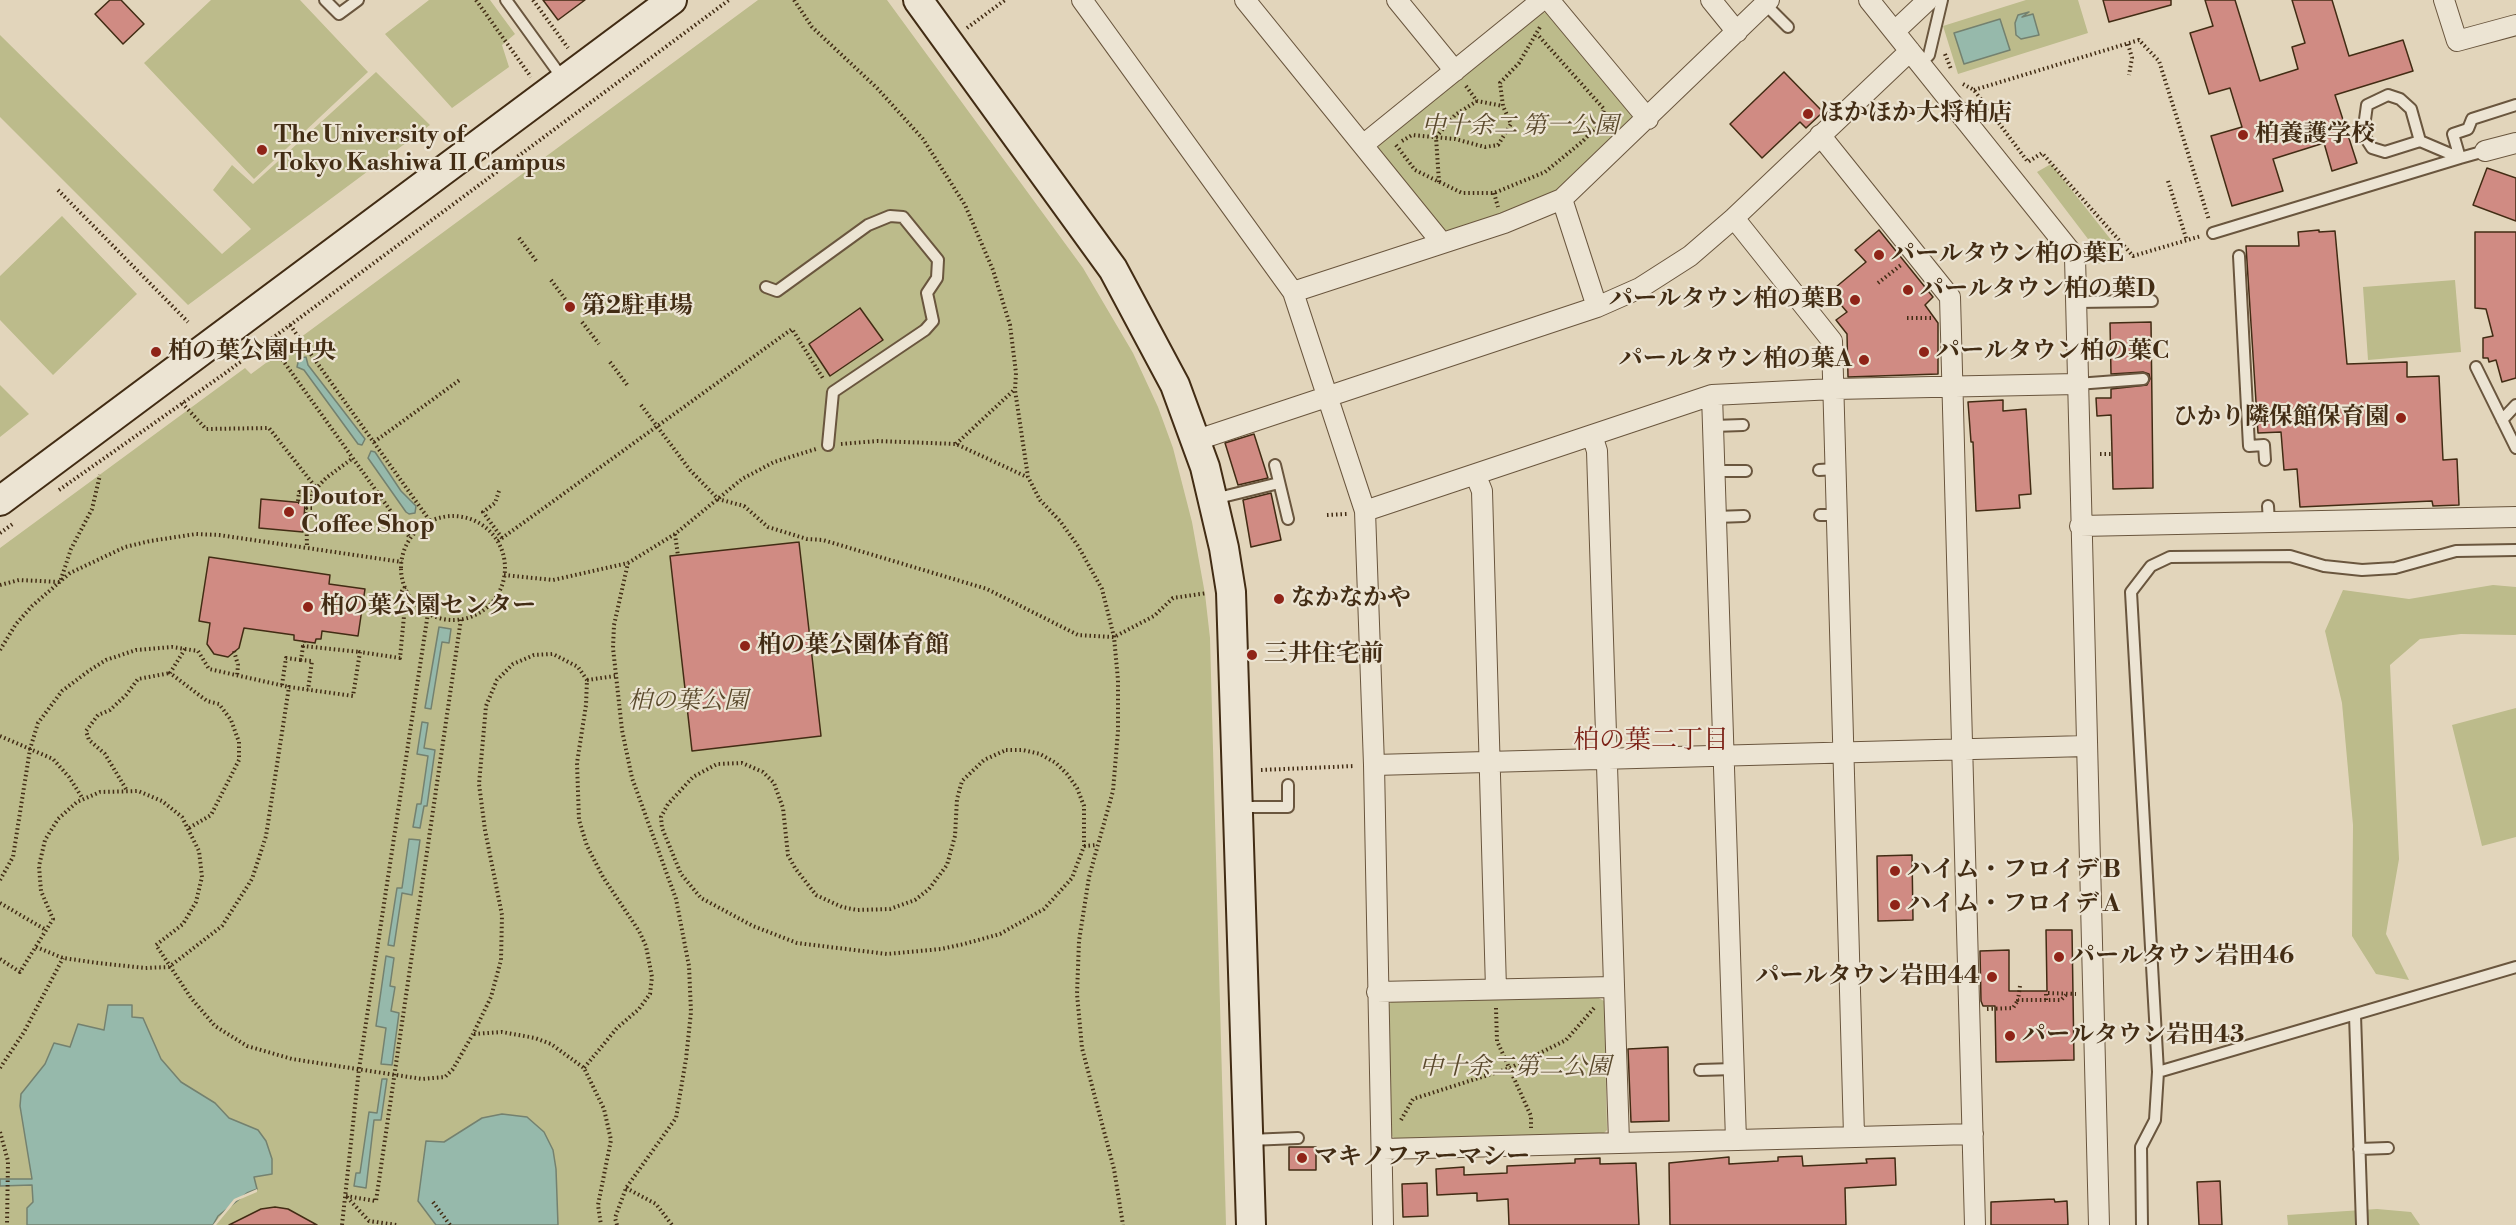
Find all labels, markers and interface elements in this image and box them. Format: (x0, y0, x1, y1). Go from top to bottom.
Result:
place label: ほかほか大将柏店 (1820, 100, 2012, 128)
marker: ほかほか大将柏店 (1801, 107, 1815, 121)
park label: 中十余二 第一公園 (1422, 113, 1618, 141)
place label: 柏養護学校 (2255, 121, 2375, 149)
place label: The University of Tokyo Kashiwa Ⅱ Campus (274, 122, 565, 178)
marker: 柏養護学校 (2236, 128, 2250, 142)
marker: The University of Tokyo Kashiwa Ⅱ Campus (255, 143, 269, 157)
place label: パールタウン柏の葉E (1891, 241, 2124, 269)
marker: パールタウン柏の葉E (1872, 248, 1886, 262)
place label: パールタウン柏の葉D (1920, 276, 2155, 304)
marker: パールタウン柏の葉D (1901, 283, 1915, 297)
place label: パールタウン柏の葉B (1609, 286, 1843, 314)
place label: 第2駐車場 (582, 293, 693, 321)
marker: パールタウン柏の葉B (1848, 293, 1862, 307)
marker: 第2駐車場 (563, 300, 577, 314)
place label: 柏の葉公園中央 (168, 338, 336, 366)
place label: パールタウン柏の葉C (1936, 338, 2169, 366)
marker: 柏の葉公園中央 (149, 345, 163, 359)
marker: パールタウン柏の葉C (1917, 345, 1931, 359)
place label: パールタウン柏の葉A (1619, 346, 1852, 374)
marker: パールタウン柏の葉A (1857, 353, 1871, 367)
place label: ひかり隣保館保育園 (2173, 404, 2389, 432)
marker: ひかり隣保館保育園 (2394, 411, 2408, 425)
place label: Doutor Coffee Shop (301, 484, 435, 540)
marker: Doutor Coffee Shop (282, 505, 296, 519)
place label: なかなかや (1291, 585, 1411, 613)
marker: なかなかや (1272, 592, 1286, 606)
place label: 柏の葉公園センター (320, 593, 536, 621)
marker: 柏の葉公園センター (301, 600, 315, 614)
place label: 柏の葉公園体育館 (757, 632, 949, 660)
marker: 柏の葉公園体育館 (738, 639, 752, 653)
place label: 三井住宅前 (1264, 641, 1384, 669)
marker: 三井住宅前 (1245, 648, 1259, 662)
park label: 柏の葉公園 (628, 688, 748, 716)
district label: 柏の葉二丁目 (1573, 726, 1729, 758)
place label: ハイム・フロイデ B (1907, 857, 2121, 885)
marker: ハイム・フロイデ B (1888, 864, 1902, 878)
place label: ハイム・フロイデ A (1907, 891, 2120, 919)
marker: ハイム・フロイデ A (1888, 898, 1902, 912)
place label: パールタウン岩田46 (2071, 943, 2294, 971)
marker: パールタウン岩田46 (2052, 950, 2066, 964)
place label: パールタウン岩田44 (1755, 963, 1980, 991)
marker: パールタウン岩田44 (1985, 970, 1999, 984)
place label: パールタウン岩田43 (2022, 1022, 2245, 1050)
marker: パールタウン岩田43 (2003, 1029, 2017, 1043)
park label: 中十余二第二公園 (1419, 1054, 1611, 1082)
place label: マキノファーマシー (1314, 1144, 1530, 1172)
marker: マキノファーマシー (1295, 1151, 1309, 1165)

